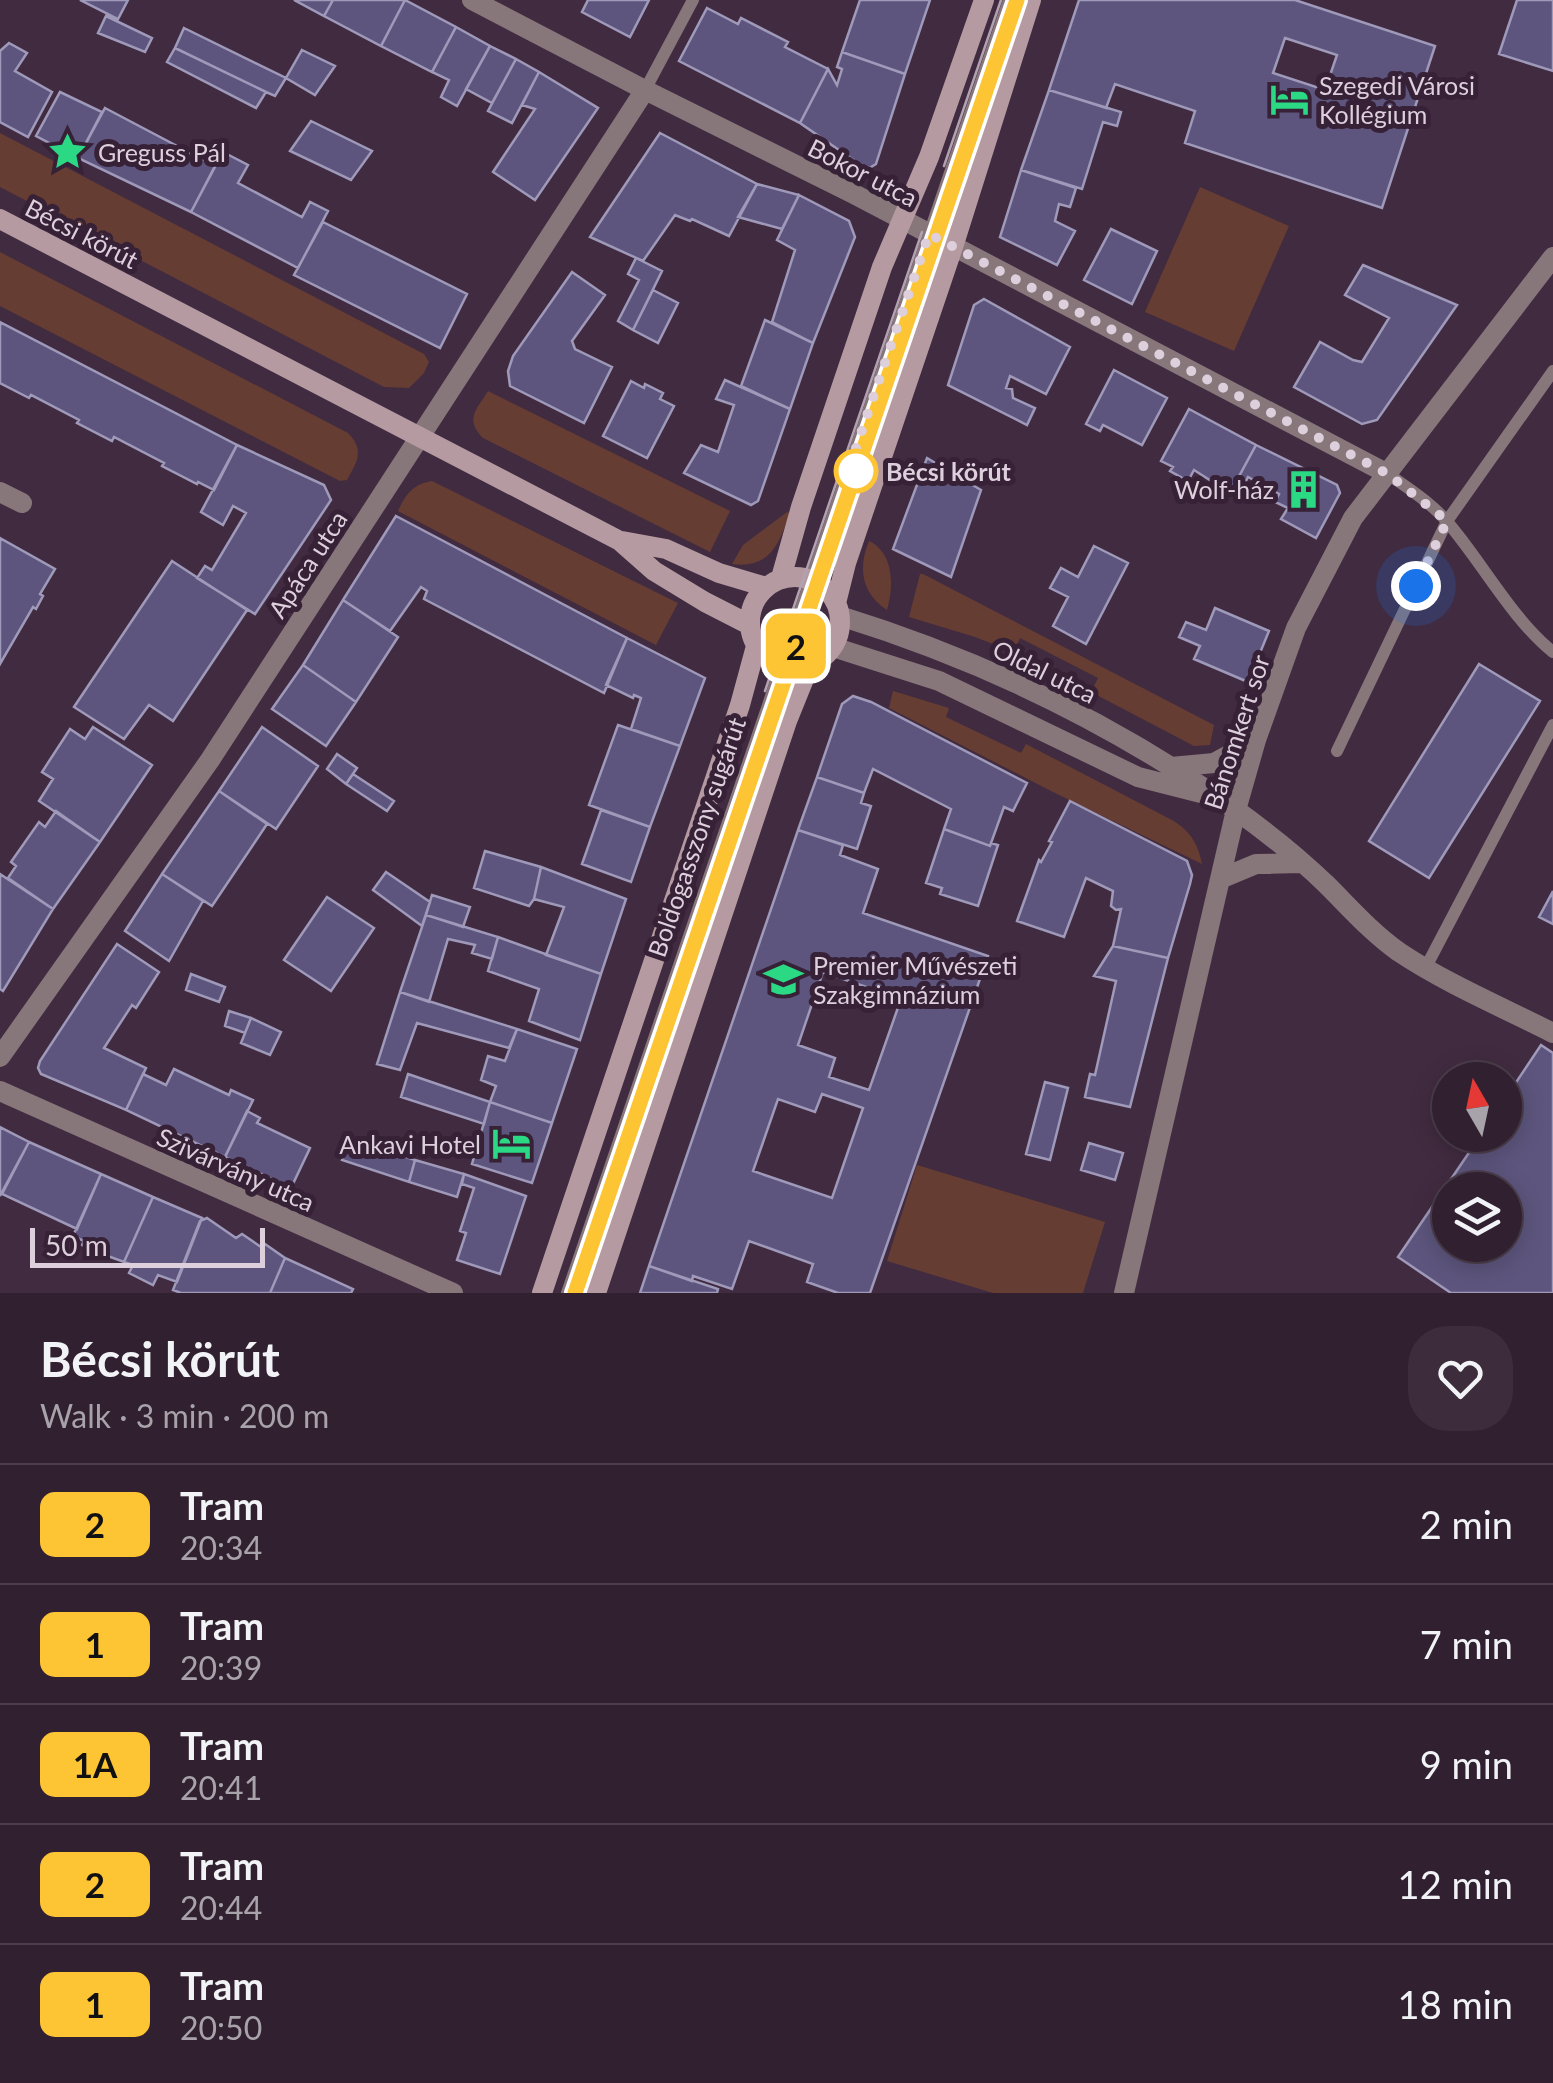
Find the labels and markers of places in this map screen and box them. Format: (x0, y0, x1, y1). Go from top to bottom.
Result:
place label: Szegedi Városi Kollégium (1319, 70, 1475, 129)
hotel icon: Szegedi Városi Kollégium (1268, 78, 1310, 120)
place icon: Greguss Pál (47, 131, 89, 173)
place label: Greguss Pál (98, 137, 226, 167)
marker: Bécsi körút (835, 450, 877, 492)
place label: Bécsi körút (886, 456, 1012, 486)
building icon: Wolf-ház (1283, 468, 1325, 510)
place label: Wolf-ház (1174, 474, 1274, 504)
place label: Premier Művészeti Szakgimnázium (813, 950, 1017, 1009)
school or university icon: Premier Művészeti Szakgimnázium (762, 958, 804, 1000)
hotel icon: Ankavi Hotel (490, 1123, 532, 1165)
place label: Ankavi Hotel (339, 1129, 481, 1159)

